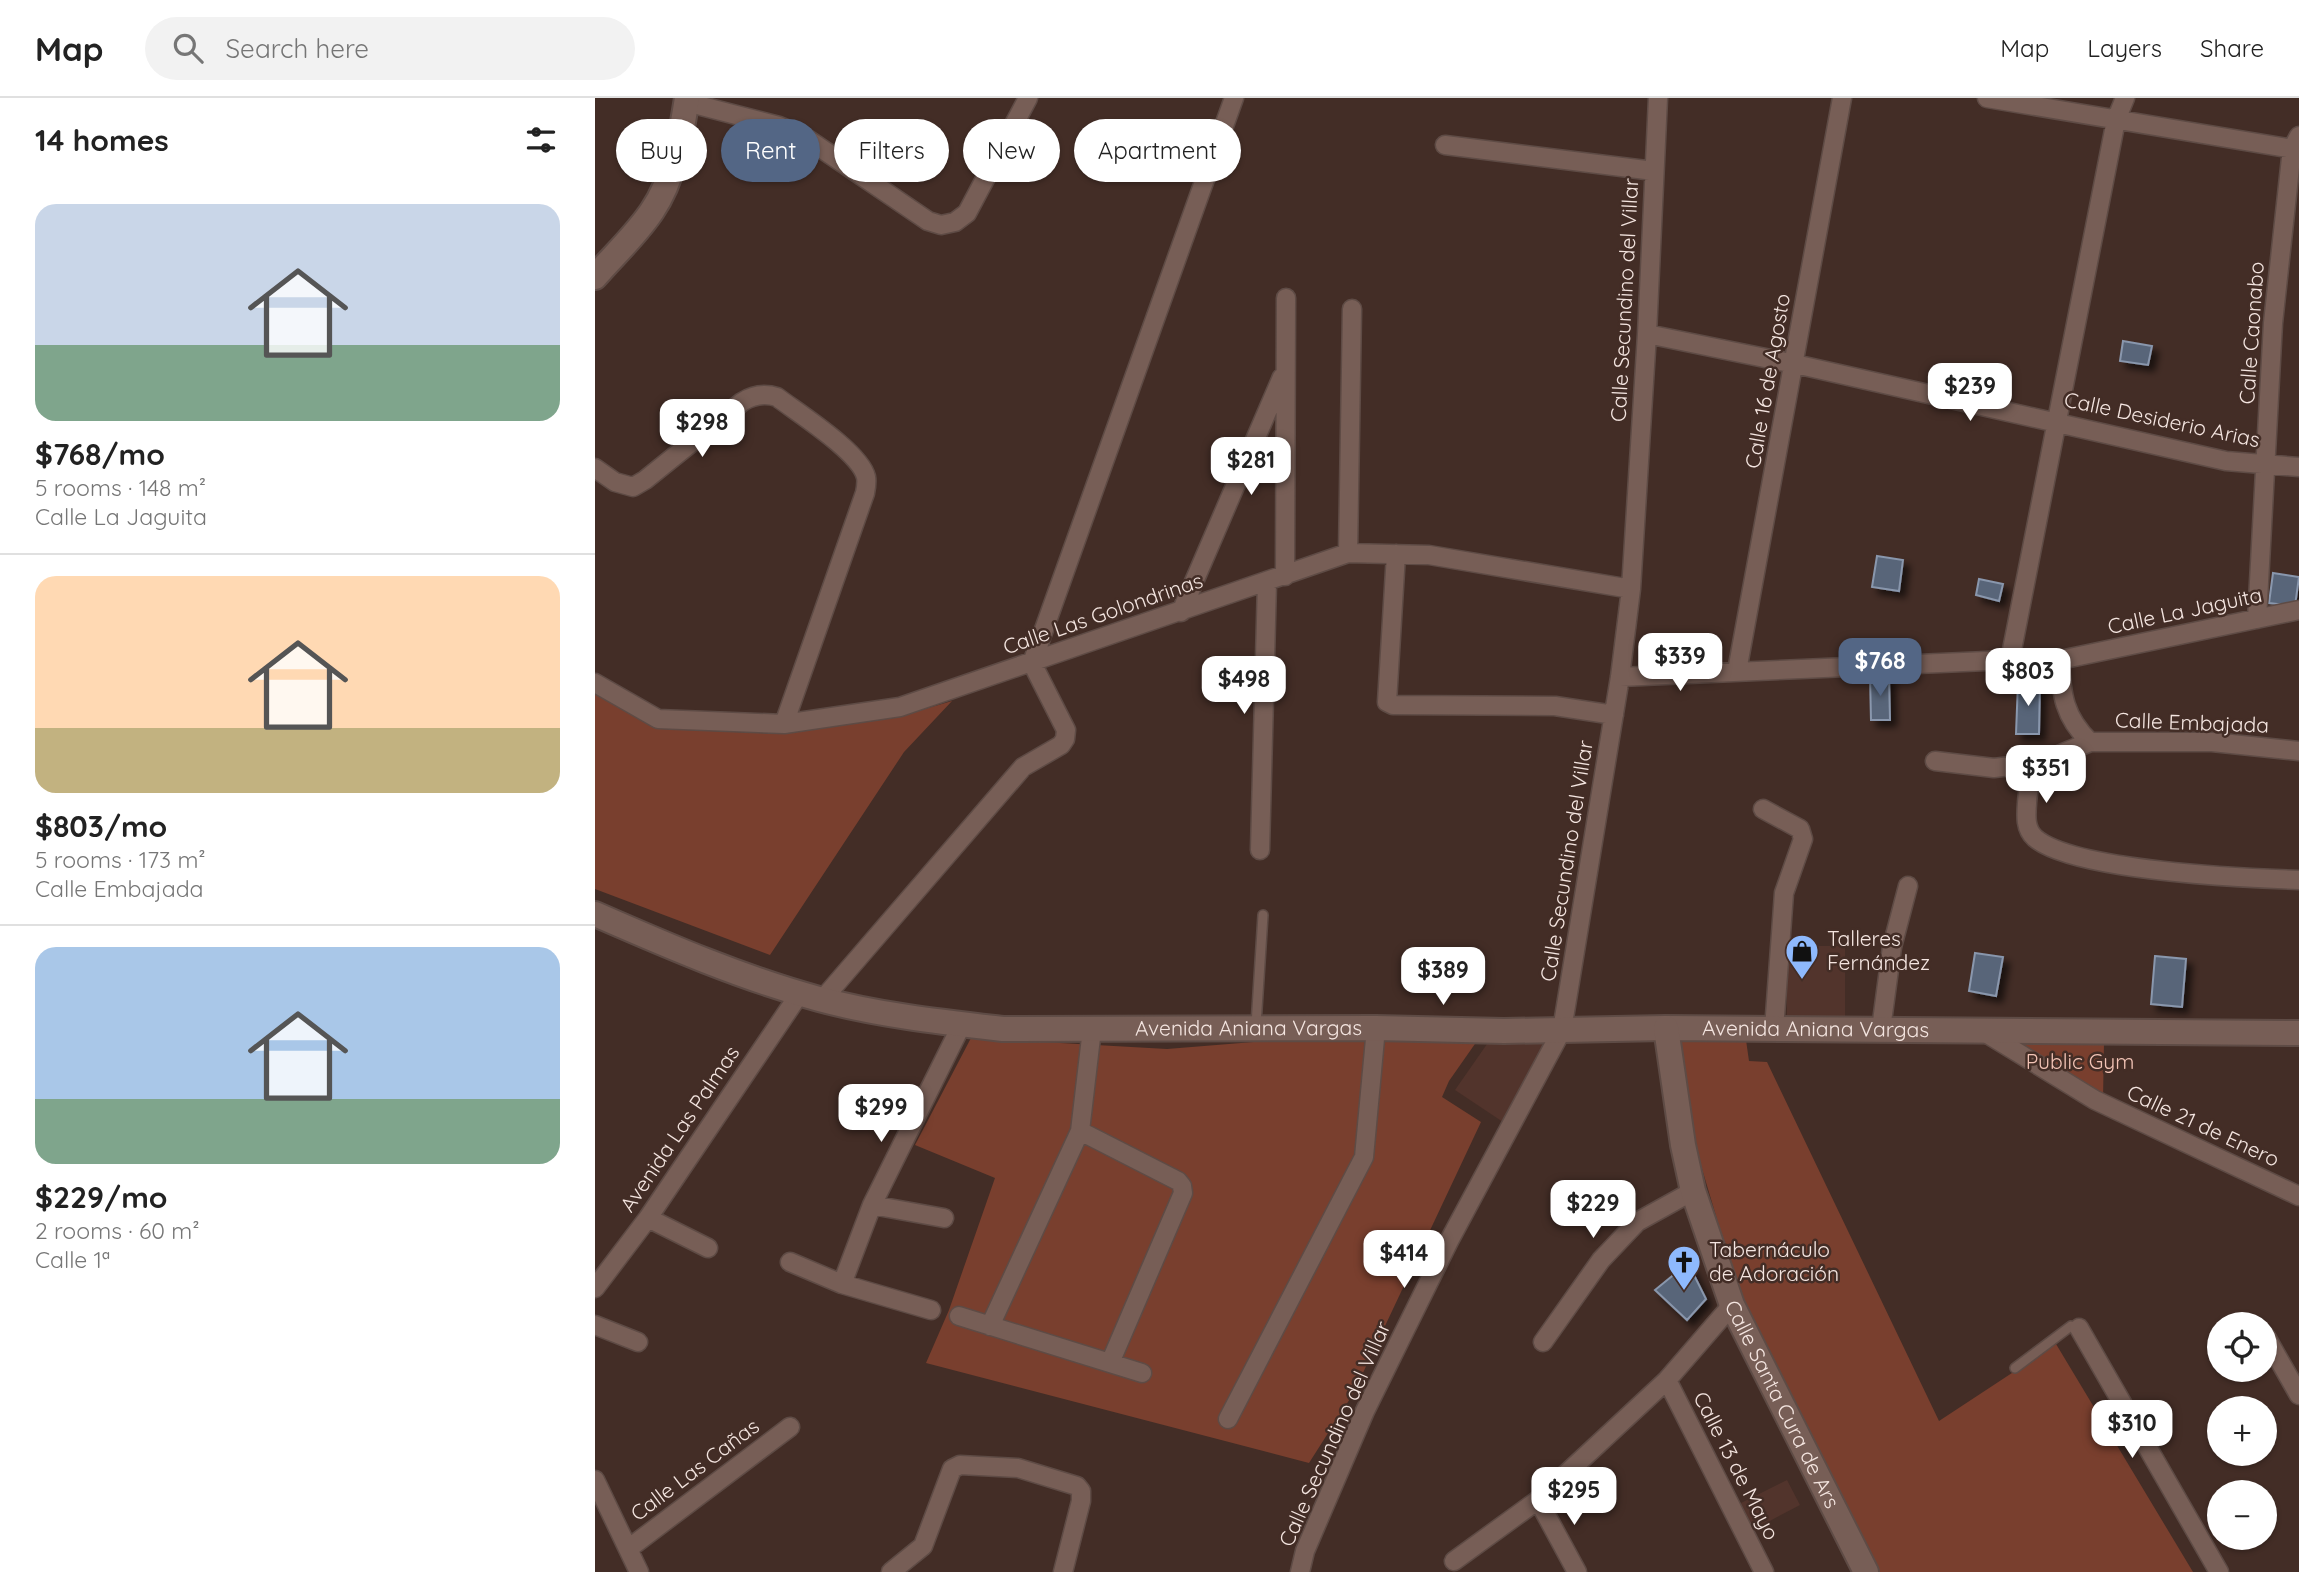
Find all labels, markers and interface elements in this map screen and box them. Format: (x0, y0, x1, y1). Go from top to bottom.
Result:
search box (145, 17, 635, 80)
text: Map (35, 28, 103, 69)
icon: search (169, 29, 207, 67)
text: Search here (225, 32, 369, 65)
text: Map (2000, 33, 2049, 63)
text: Layers (2087, 33, 2162, 63)
text: Share (2200, 33, 2264, 63)
chip: Buy (616, 119, 707, 182)
chip: Rent (721, 119, 820, 182)
chip: Filters (834, 119, 949, 182)
chip: New (963, 119, 1060, 182)
chip: Apartment (1074, 119, 1241, 182)
text: 14 homes (35, 121, 169, 159)
icon: filters (522, 121, 560, 159)
street label: Calle Secundino del Villar (1605, 177, 1643, 422)
icon: home (235, 250, 361, 376)
street label: Calle Caonabo (2233, 261, 2269, 405)
street label: Calle 16 de Agosto (1739, 291, 1795, 470)
pin: $239 (1929, 364, 2011, 423)
text: $239 (1944, 371, 1996, 400)
street label: Calle Desiderio Arias (2062, 386, 2262, 452)
pin: $298 (661, 400, 743, 459)
text: $298 (676, 407, 728, 436)
text: $768/mo (35, 435, 165, 473)
pin: $281 (1210, 438, 1292, 497)
text: $281 (1227, 445, 1275, 474)
text: 5 rooms · 148 m² (35, 473, 206, 502)
text: Calle La Jaguita (35, 502, 207, 531)
street label: Calle Las Golondrinas (999, 567, 1206, 659)
street label: Calle La Jaguita (2105, 581, 2264, 639)
icon: home (235, 622, 361, 748)
pin: $339 (1639, 634, 1721, 693)
pin: $768 (1839, 638, 1921, 698)
text: $339 (1654, 641, 1706, 670)
text: $768 (1855, 646, 1906, 675)
pin: $803 (1987, 648, 2069, 708)
pin: $498 (1203, 656, 1285, 716)
text: $803 (2002, 656, 2054, 685)
text: $498 (1218, 664, 1270, 693)
street label: Calle Embajada (2115, 706, 2269, 738)
street label: Calle Secundino del Villar (1534, 738, 1598, 983)
pin: $351 (2005, 746, 2087, 805)
text: $351 (2022, 753, 2070, 782)
text: $803/mo (35, 807, 167, 845)
text: 5 rooms · 173 m² (35, 845, 206, 874)
text: Calle Embajada (35, 874, 204, 903)
place label: Talleres Fernández (1827, 925, 1930, 975)
shop icon: Talleres Fernández (1783, 932, 1821, 981)
pin: $389 (1402, 948, 1484, 1007)
text: $389 (1417, 955, 1469, 984)
icon: home (235, 993, 361, 1119)
street label: Avenida Aniana Vargas (1135, 1014, 1362, 1041)
street label: Avenida Aniana Vargas (1702, 1014, 1929, 1042)
street label: Avenida Las Palmas (614, 1040, 744, 1216)
park label: Public Gym (2026, 1048, 2134, 1074)
street label: Calle 21 de Enero (2123, 1078, 2284, 1172)
pin: $299 (840, 1084, 922, 1144)
text: $299 (855, 1092, 907, 1121)
text: $229/mo (35, 1178, 168, 1216)
pin: $229 (1552, 1180, 1634, 1240)
text: $229 (1567, 1188, 1619, 1217)
text: 2 rooms · 60 m² (35, 1216, 200, 1245)
pin: $414 (1363, 1230, 1445, 1290)
place label: Tabernáculo de Adoración (1709, 1236, 1839, 1286)
text: $414 (1379, 1238, 1429, 1267)
church icon: Tabernáculo de Adoración (1665, 1243, 1703, 1292)
text: Calle 1ª (35, 1245, 110, 1274)
street label: Calle Santa Cura de Ars (1720, 1295, 1846, 1512)
map controls (2207, 1312, 2277, 1550)
button: locate (2207, 1312, 2277, 1382)
street label: Calle Secundino del Villar (1273, 1317, 1396, 1550)
street label: Calle 13 de Mayo (1688, 1387, 1785, 1544)
button: + (2207, 1396, 2277, 1466)
pin: $310 (2091, 1400, 2173, 1460)
text: $310 (2107, 1408, 2157, 1437)
street label: Calle Las Cañas (625, 1412, 764, 1526)
pin: $295 (1533, 1468, 1615, 1527)
text: $295 (1547, 1475, 1601, 1504)
button: − (2207, 1480, 2277, 1550)

